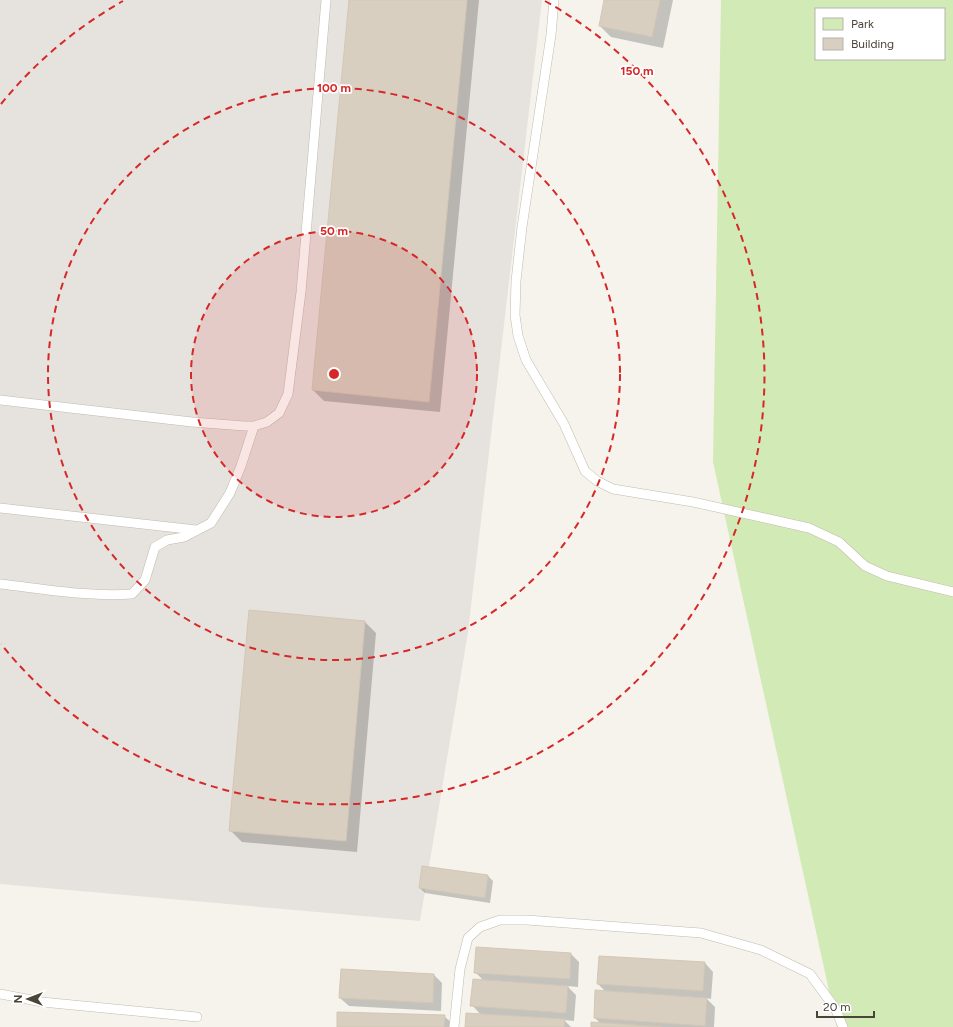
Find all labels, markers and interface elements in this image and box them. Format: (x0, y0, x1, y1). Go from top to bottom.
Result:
legend (815, 8, 945, 60)
text: Park (851, 17, 874, 31)
text: Building (851, 37, 894, 51)
text: 150 m (620, 64, 654, 78)
text: 100 m (317, 81, 351, 95)
text: 50 m (320, 224, 348, 238)
centre of rings (327, 367, 341, 381)
north arrow (8, 979, 48, 1019)
scale bar (817, 993, 874, 1019)
text: N (12, 995, 25, 1003)
text: 20 m (823, 1000, 851, 1014)

